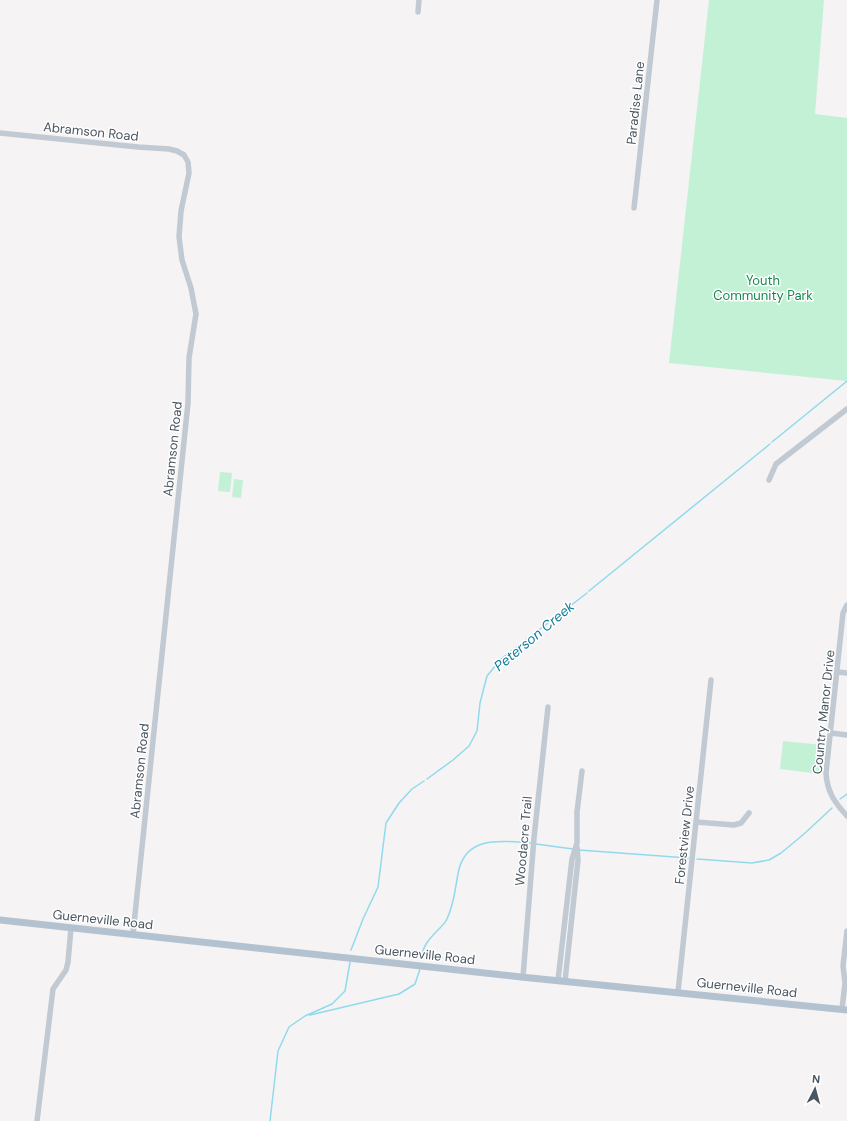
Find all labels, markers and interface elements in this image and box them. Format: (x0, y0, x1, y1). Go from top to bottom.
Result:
street label: Paradise Lane (623, 61, 648, 146)
street label: Abramson Road (42, 118, 139, 145)
park label: Youth Community Park (713, 272, 813, 304)
street label: Abramson Road (159, 401, 186, 498)
water label: Peterson Creek (490, 597, 579, 675)
street label: Country Manor Drive (809, 649, 838, 775)
street label: Abramson Road (126, 723, 153, 820)
street label: Forestview Drive (671, 785, 698, 885)
street label: Woodacre Trail (511, 796, 536, 887)
street label: Guerneville Road (52, 906, 154, 933)
street label: Guerneville Road (374, 941, 476, 968)
street label: Guerneville Road (696, 974, 798, 1001)
north arrow (795, 1069, 835, 1109)
text: N (811, 1072, 821, 1086)

